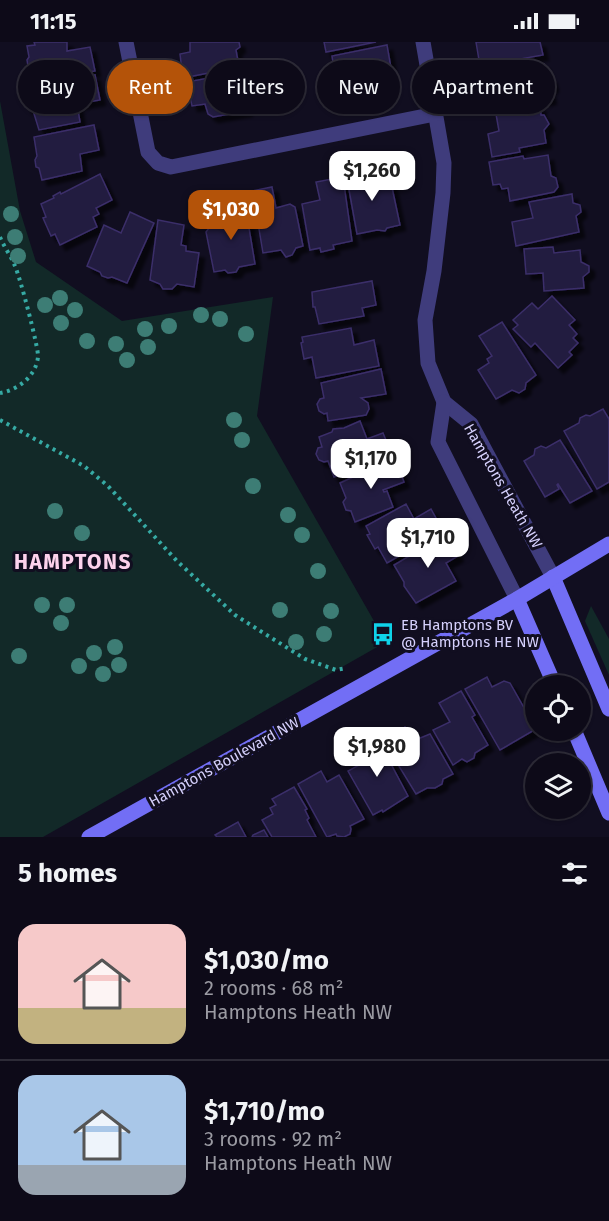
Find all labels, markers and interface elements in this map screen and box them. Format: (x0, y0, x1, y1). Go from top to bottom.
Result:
text: 11:15 (30, 8, 77, 35)
chip: Buy (18, 60, 95, 114)
chip: Rent (107, 60, 193, 114)
chip: Filters (205, 60, 305, 114)
chip: New (317, 60, 400, 114)
chip: Apartment (412, 60, 555, 114)
pin: $1,260 (323, 151, 421, 202)
text: $1,260 (343, 158, 401, 182)
pin: $1,030 (182, 190, 280, 241)
text: $1,030 (202, 197, 260, 221)
street label: Hamptons Heath NW (460, 420, 546, 552)
pin: $1,170 (322, 439, 420, 490)
text: $1,170 (345, 446, 397, 470)
pin: $1,710 (379, 518, 477, 569)
text: $1,710 (401, 525, 455, 549)
district label: HAMPTONS (14, 549, 132, 575)
place label: EB Hamptons BV @ Hamptons HE NW (401, 616, 540, 651)
bus stop icon: EB Hamptons BV @ Hamptons HE NW (370, 621, 396, 647)
map controls (525, 675, 591, 819)
button: locate (525, 675, 591, 741)
street label: Hamptons Boulevard NW (146, 713, 303, 811)
pin: $1,980 (328, 727, 426, 778)
text: $1,980 (348, 734, 406, 758)
button: layers (525, 753, 591, 819)
icon: filters (558, 857, 591, 890)
text: 5 homes (18, 858, 117, 889)
text: $1,030/mo (204, 945, 329, 976)
icon: home (66, 948, 138, 1020)
text: 2 rooms · 68 m² (204, 976, 344, 1000)
text: Hamptons Heath NW (204, 1000, 392, 1024)
text: $1,710/mo (204, 1096, 325, 1127)
icon: home (66, 1099, 138, 1171)
text: 3 rooms · 92 m² (204, 1127, 342, 1151)
text: Hamptons Heath NW (204, 1151, 392, 1175)

